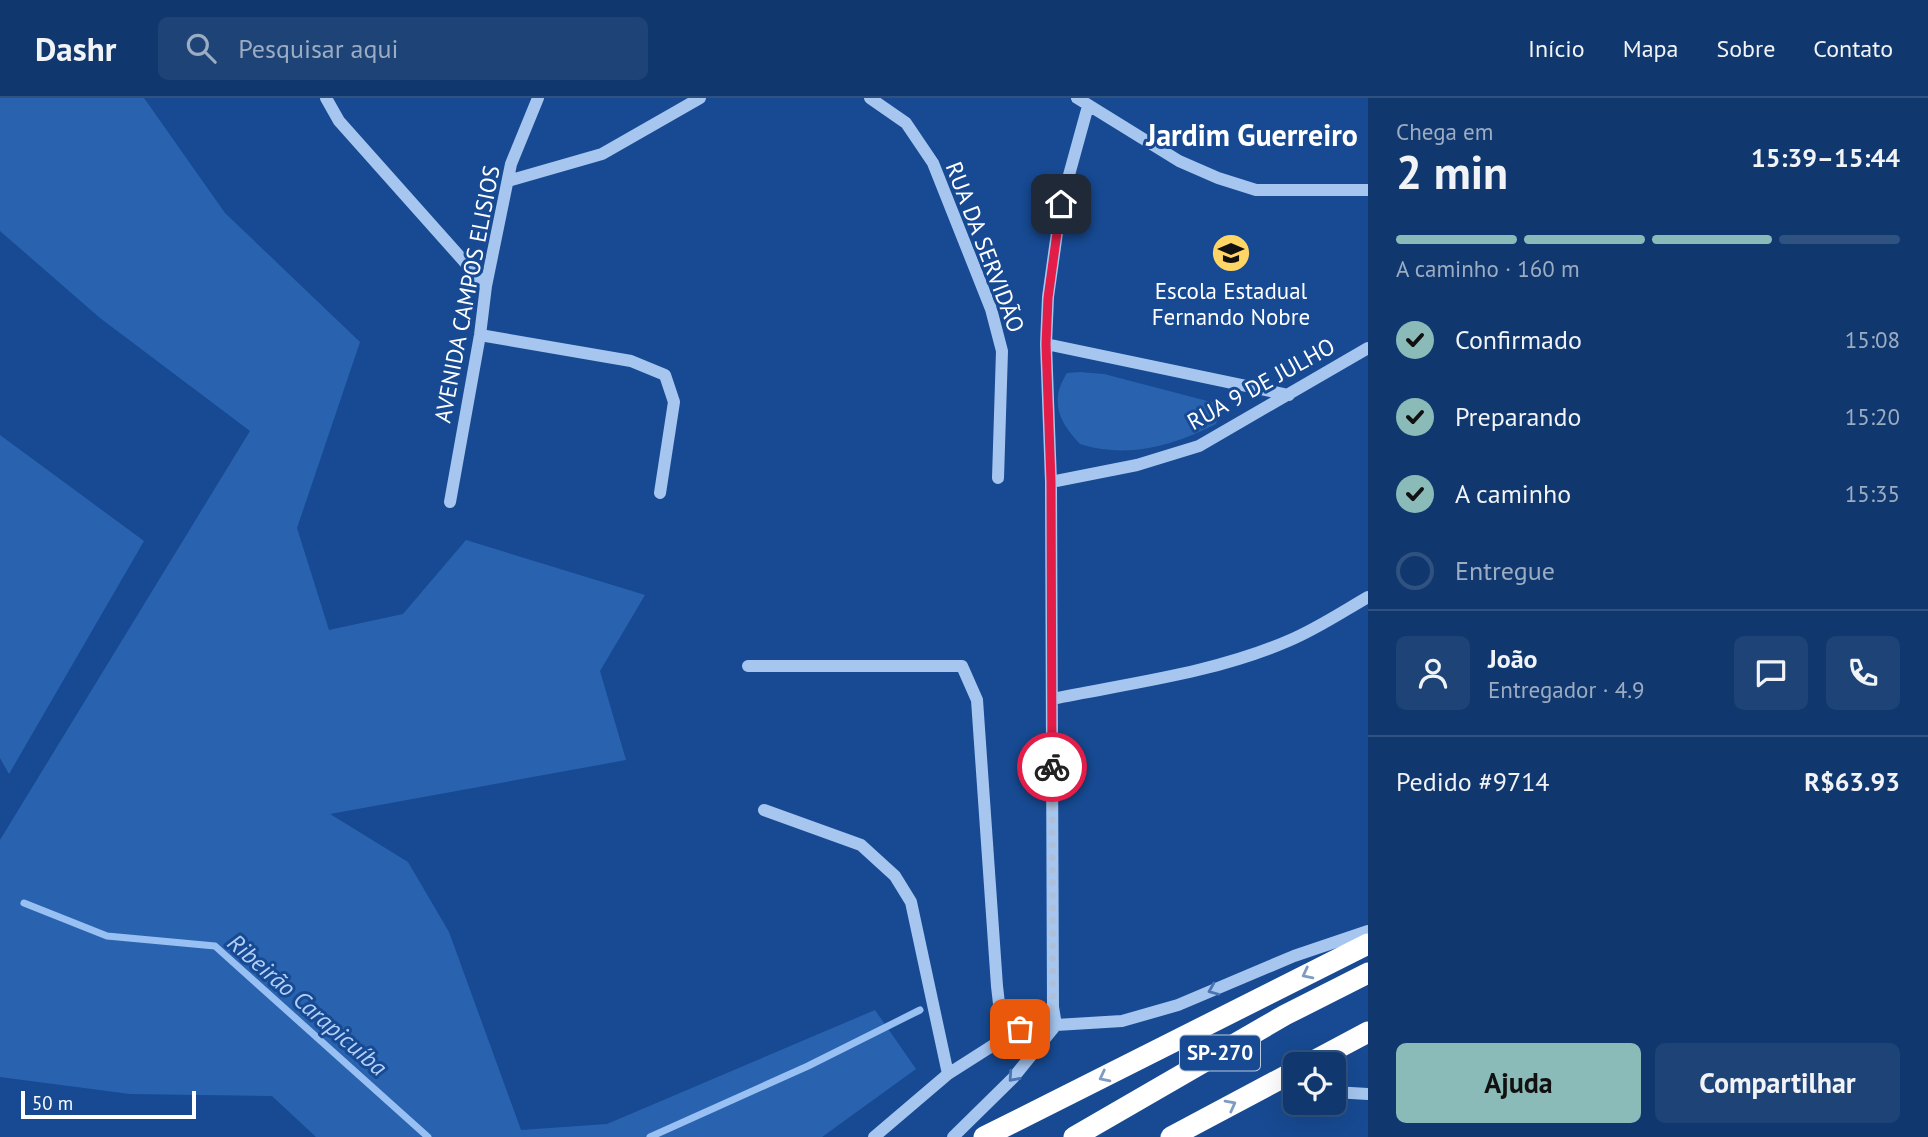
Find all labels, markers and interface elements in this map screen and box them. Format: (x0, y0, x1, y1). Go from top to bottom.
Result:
search box (158, 17, 648, 80)
text: Dashr (35, 27, 116, 70)
icon: search (182, 29, 220, 67)
text: Pesquisar aqui (238, 32, 398, 65)
text: Início (1528, 33, 1585, 64)
text: Mapa (1623, 33, 1678, 64)
text: Sobre (1716, 33, 1775, 64)
text: Contato (1813, 33, 1893, 64)
district label: Jardim Guerreiro (1145, 115, 1358, 154)
text: Chega em (1396, 117, 1493, 146)
text: 15:39–15:44 (1751, 141, 1900, 174)
text: 2 min (1396, 142, 1508, 202)
street label: RUA DA SERVIDÃO (940, 157, 1031, 336)
street label: AVENIDA CAMPOS ELISIOS (427, 163, 506, 425)
pin (1031, 174, 1091, 234)
icon: home (1042, 185, 1080, 223)
school or university icon: Escola Estadual Fernando Nobre (1210, 232, 1252, 274)
text: A caminho · 160 m (1396, 254, 1580, 283)
place label: Escola Estadual Fernando Nobre (1152, 276, 1310, 331)
icon: check (1396, 321, 1434, 359)
text: Confirmado (1455, 323, 1582, 356)
text: 15:08 (1845, 325, 1900, 354)
street label: RUA 9 DE JULHO (1182, 331, 1340, 436)
icon: check (1396, 398, 1434, 436)
text: Preparando (1455, 400, 1582, 433)
text: 15:20 (1845, 402, 1900, 431)
icon: check (1396, 475, 1434, 513)
text: A caminho (1455, 477, 1571, 510)
text: 15:35 (1845, 479, 1900, 508)
text: Entregue (1455, 554, 1555, 587)
button: person (1396, 636, 1470, 710)
button: chat (1734, 636, 1808, 710)
button: phone (1826, 636, 1900, 710)
text: João (1488, 642, 1538, 675)
text: Entregador · 4.9 (1488, 675, 1645, 704)
courier (1017, 732, 1087, 802)
icon: bike (1033, 748, 1071, 786)
text: Pedido #9714 (1396, 765, 1549, 798)
text: R$63.93 (1804, 765, 1900, 798)
water label: Ribeirão Carapicuíba (221, 927, 394, 1083)
one-way arrow (1302, 966, 1314, 980)
one-way arrow (1207, 982, 1220, 996)
pin (990, 999, 1050, 1059)
icon: bag (1001, 1010, 1039, 1048)
road number: SP-270 (1180, 1035, 1260, 1070)
button: Ajuda (1396, 1043, 1641, 1123)
button: Compartilhar (1655, 1043, 1900, 1123)
map controls (1283, 1052, 1346, 1115)
button: locate (1283, 1052, 1346, 1115)
one-way arrow (1099, 1068, 1111, 1082)
one-way arrow (1009, 1069, 1021, 1082)
scale bar (21, 1088, 196, 1120)
text: 50 m (32, 1091, 73, 1115)
one-way arrow (1224, 1100, 1237, 1113)

